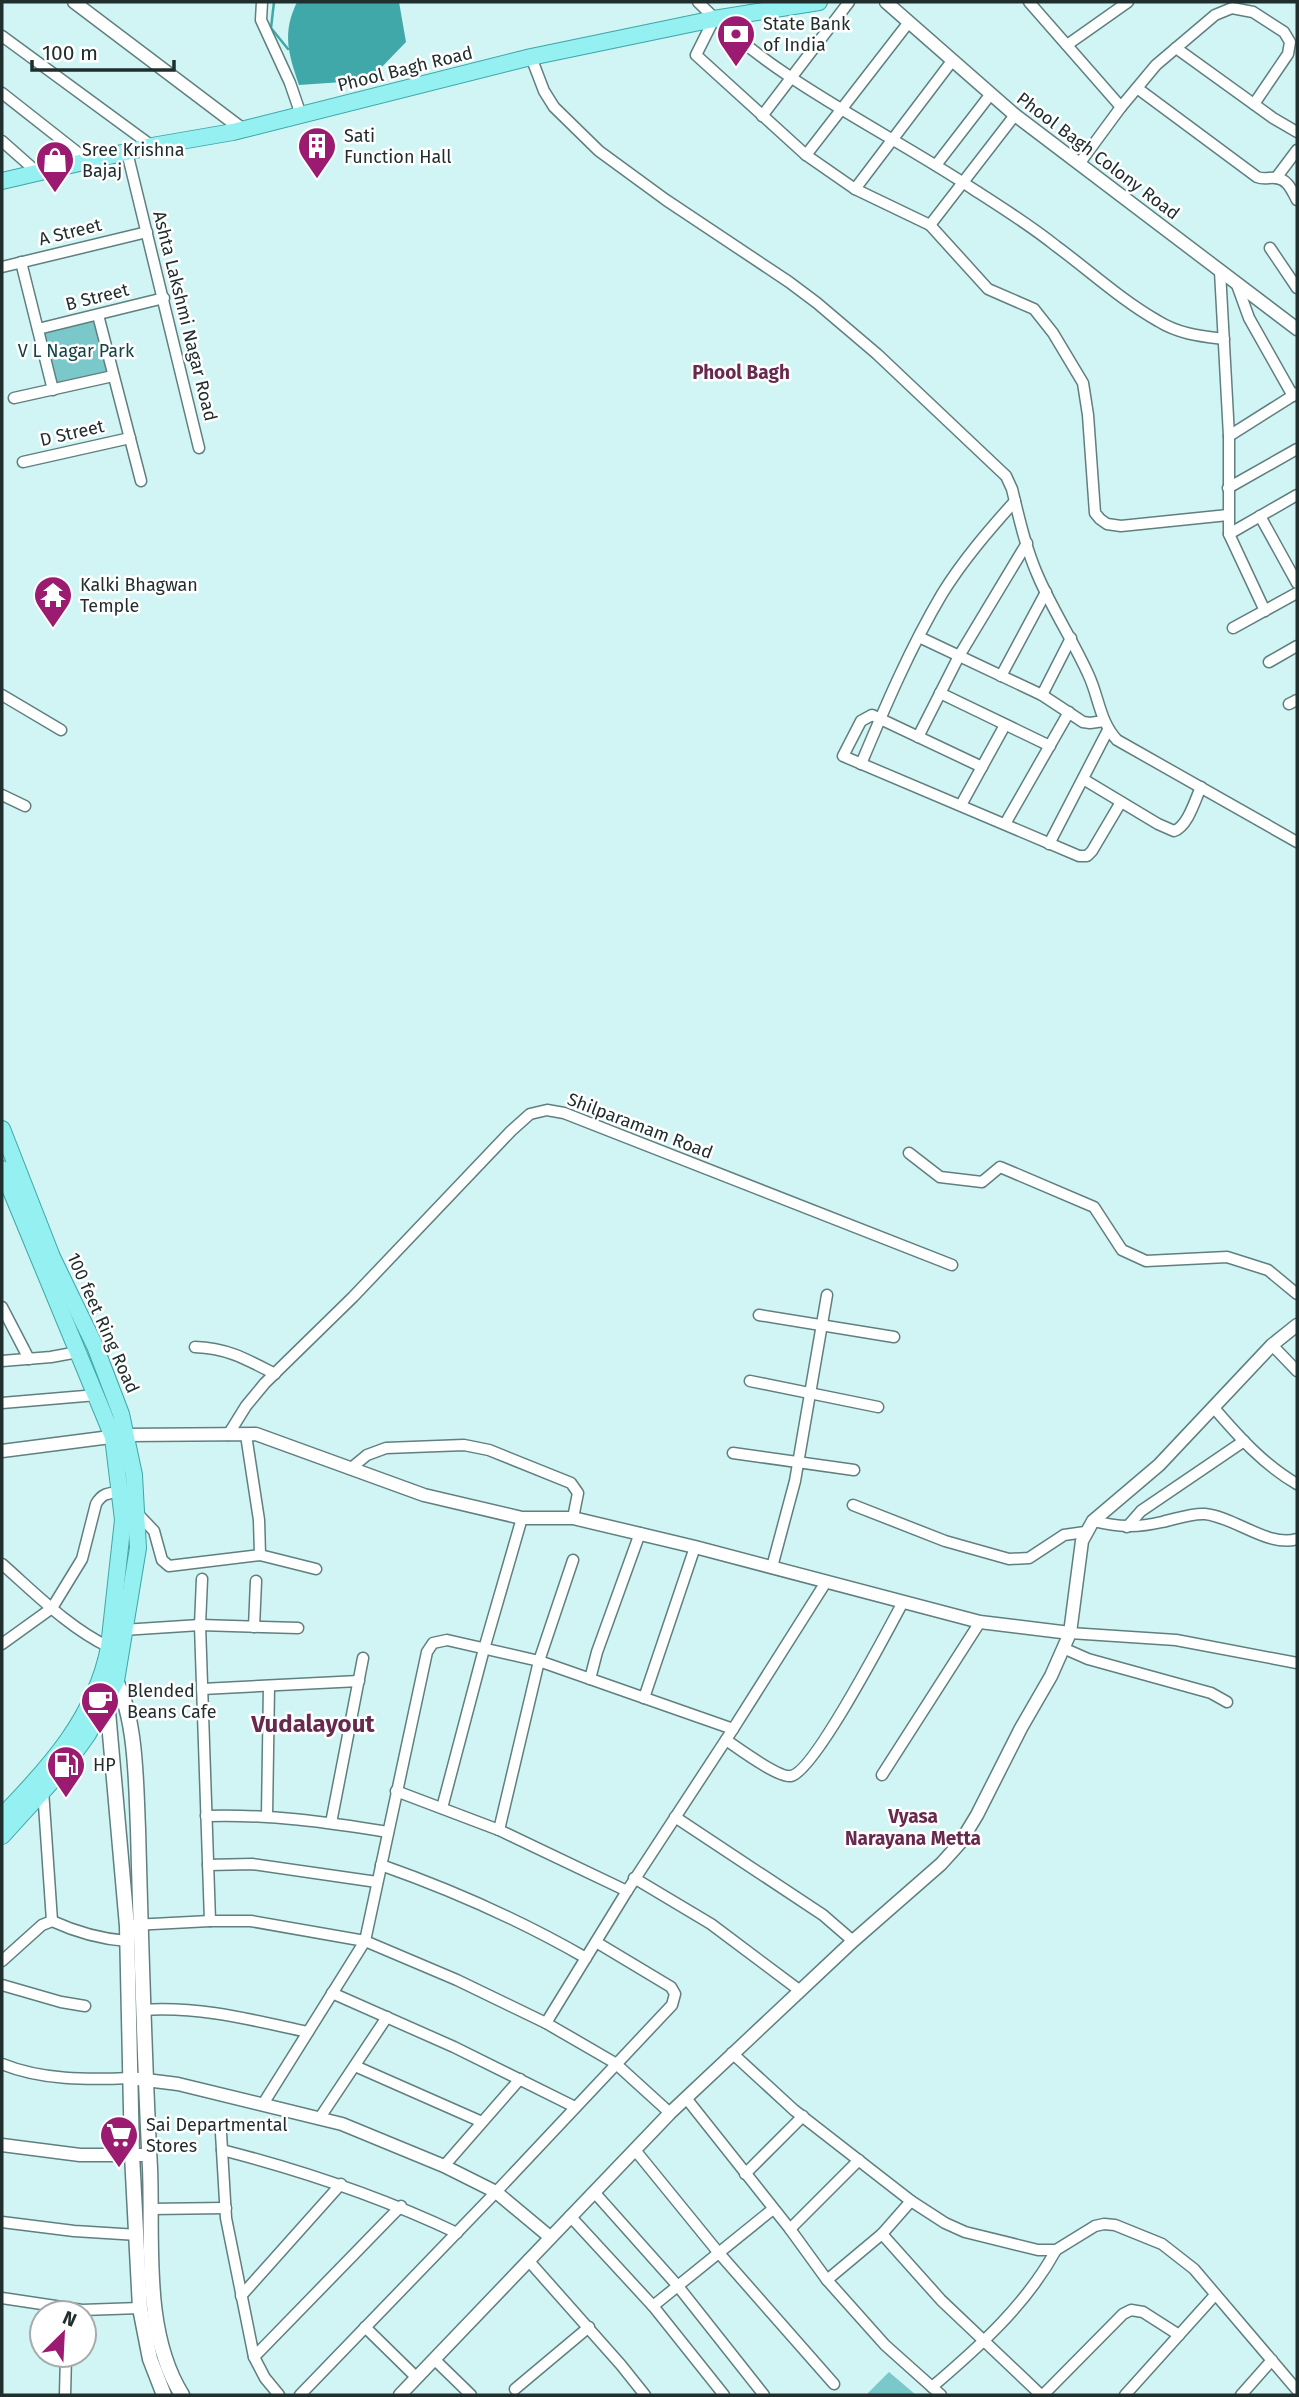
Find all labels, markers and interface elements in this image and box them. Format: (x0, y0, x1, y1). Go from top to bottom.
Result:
bank icon: State Bank of India (715, 13, 757, 68)
place label: State Bank of India (763, 13, 851, 56)
scale bar (32, 28, 173, 72)
text: 100 m (42, 40, 98, 66)
street label: Phool Bagh Road (335, 42, 475, 96)
street label: Phool Bagh Colony Road (1012, 88, 1184, 224)
building icon: Sati Function Hall (296, 125, 338, 180)
place label: Sati Function Hall (344, 125, 452, 168)
shop icon: Sree Krishna Bajaj (34, 139, 76, 194)
place label: Sree Krishna Bajaj (82, 139, 185, 182)
street label: Ashta Lakshmi Nagar Road (148, 209, 222, 423)
street label: A Street (36, 213, 104, 250)
street label: B Street (63, 278, 131, 315)
park label: V L Nagar Park (18, 340, 135, 362)
district label: Phool Bagh (692, 361, 790, 384)
street label: D Street (38, 415, 107, 451)
temple icon: Kalki Bhagwan Temple (32, 574, 74, 629)
place label: Kalki Bhagwan Temple (80, 574, 198, 617)
street label: Shilparamam Road (564, 1088, 716, 1164)
street label: 100 feet Ring Road (62, 1249, 144, 1397)
cafe icon: Blended Beans Cafe (79, 1680, 121, 1735)
place label: Blended Beans Cafe (127, 1680, 216, 1723)
district label: Vudalayout (250, 1710, 375, 1738)
fuel station icon: HP (45, 1744, 87, 1799)
place label: HP (93, 1754, 116, 1776)
district label: Vyasa Narayana Metta (845, 1805, 981, 1850)
supermarket icon: Sai Departmental Stores (98, 2114, 140, 2169)
place label: Sai Departmental Stores (146, 2114, 288, 2157)
north arrow (28, 2299, 98, 2369)
text: N (59, 2306, 80, 2332)

